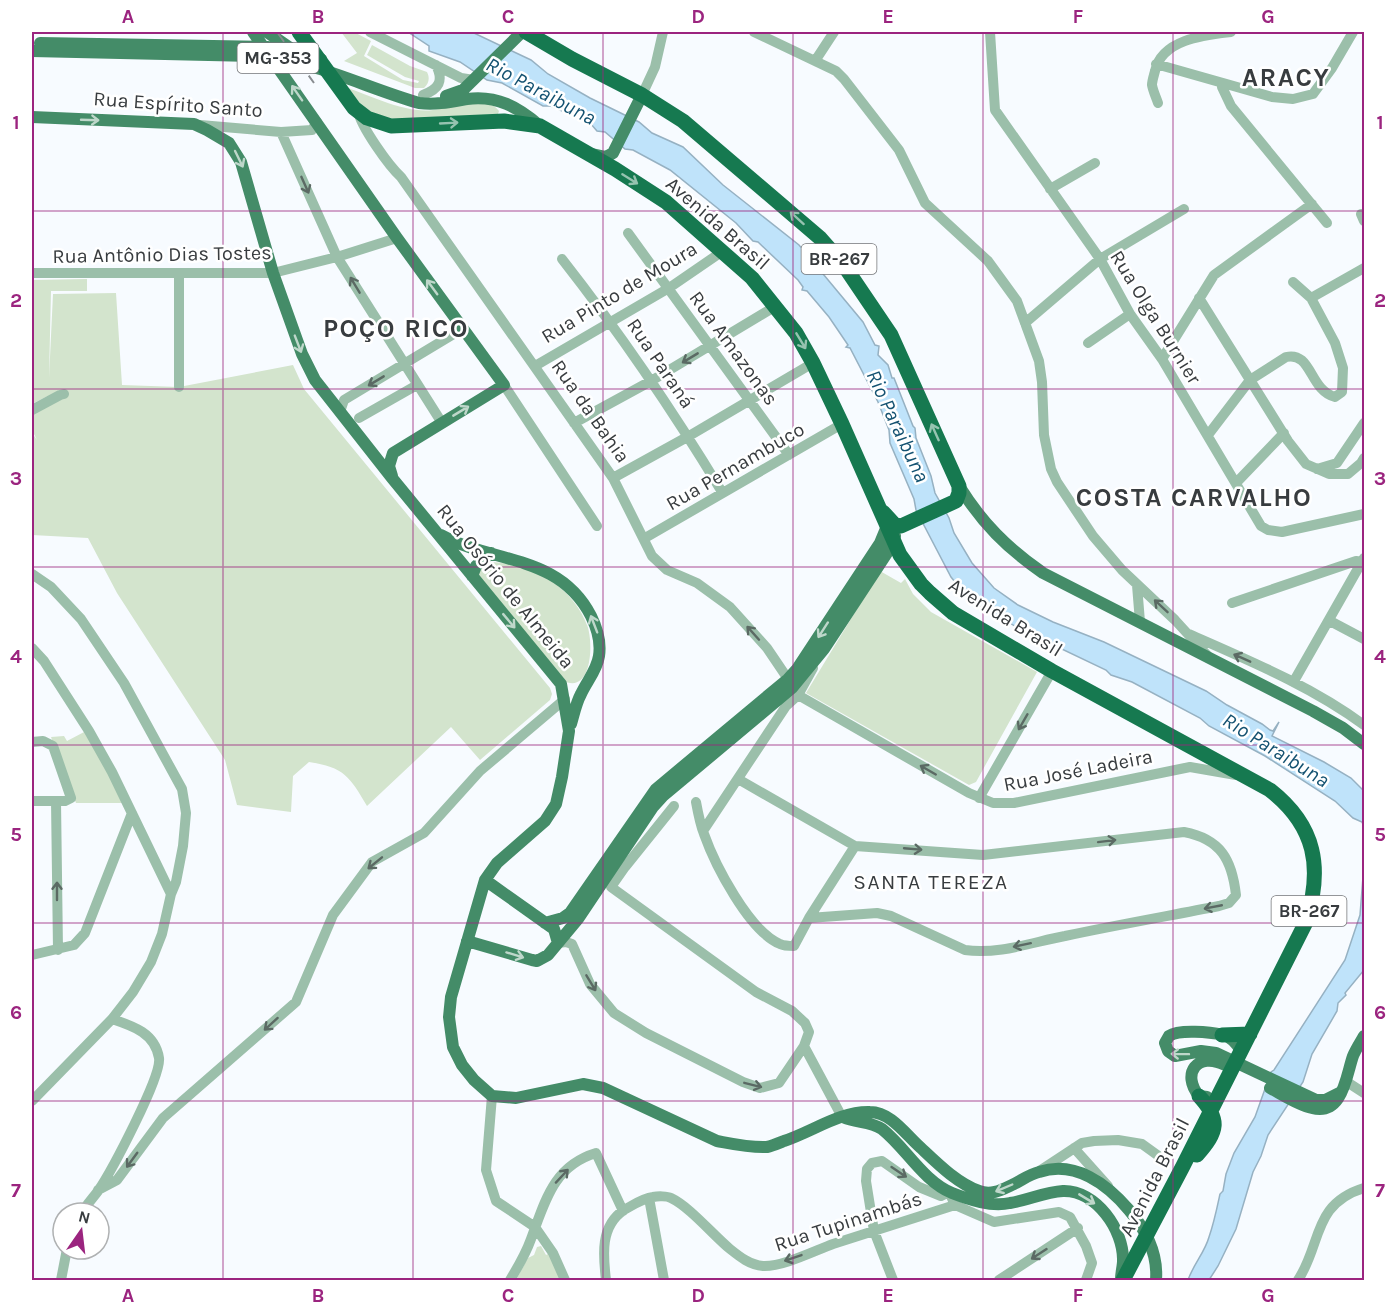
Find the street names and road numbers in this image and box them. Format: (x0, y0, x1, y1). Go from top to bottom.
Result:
road number: MG-353 (238, 43, 318, 73)
street label: Rua Espírito Santo (93, 87, 263, 122)
street label: Avenida Brasil (661, 172, 774, 275)
street label: Rua Pinto de Moura (537, 237, 701, 348)
street label: Rua Antônio Dias Tostes (52, 241, 272, 268)
road number: BR-267 (802, 244, 876, 274)
street label: Rua Olga Burnier (1105, 246, 1206, 389)
street label: Rua Amazonas (685, 287, 783, 410)
street label: Rua Paraná (622, 314, 699, 413)
street label: Rua da Bahia (547, 355, 634, 467)
street label: Rua Pernambuco (662, 418, 808, 515)
street label: Rua Osório de Almeida (432, 499, 579, 673)
street label: Avenida Brasil (945, 573, 1067, 662)
street label: Rua José Ladeira (1002, 745, 1155, 796)
road number: BR-267 (1272, 896, 1346, 926)
street label: Avenida Brasil (1115, 1114, 1194, 1240)
street label: Rua Tupinambás (772, 1187, 925, 1256)

